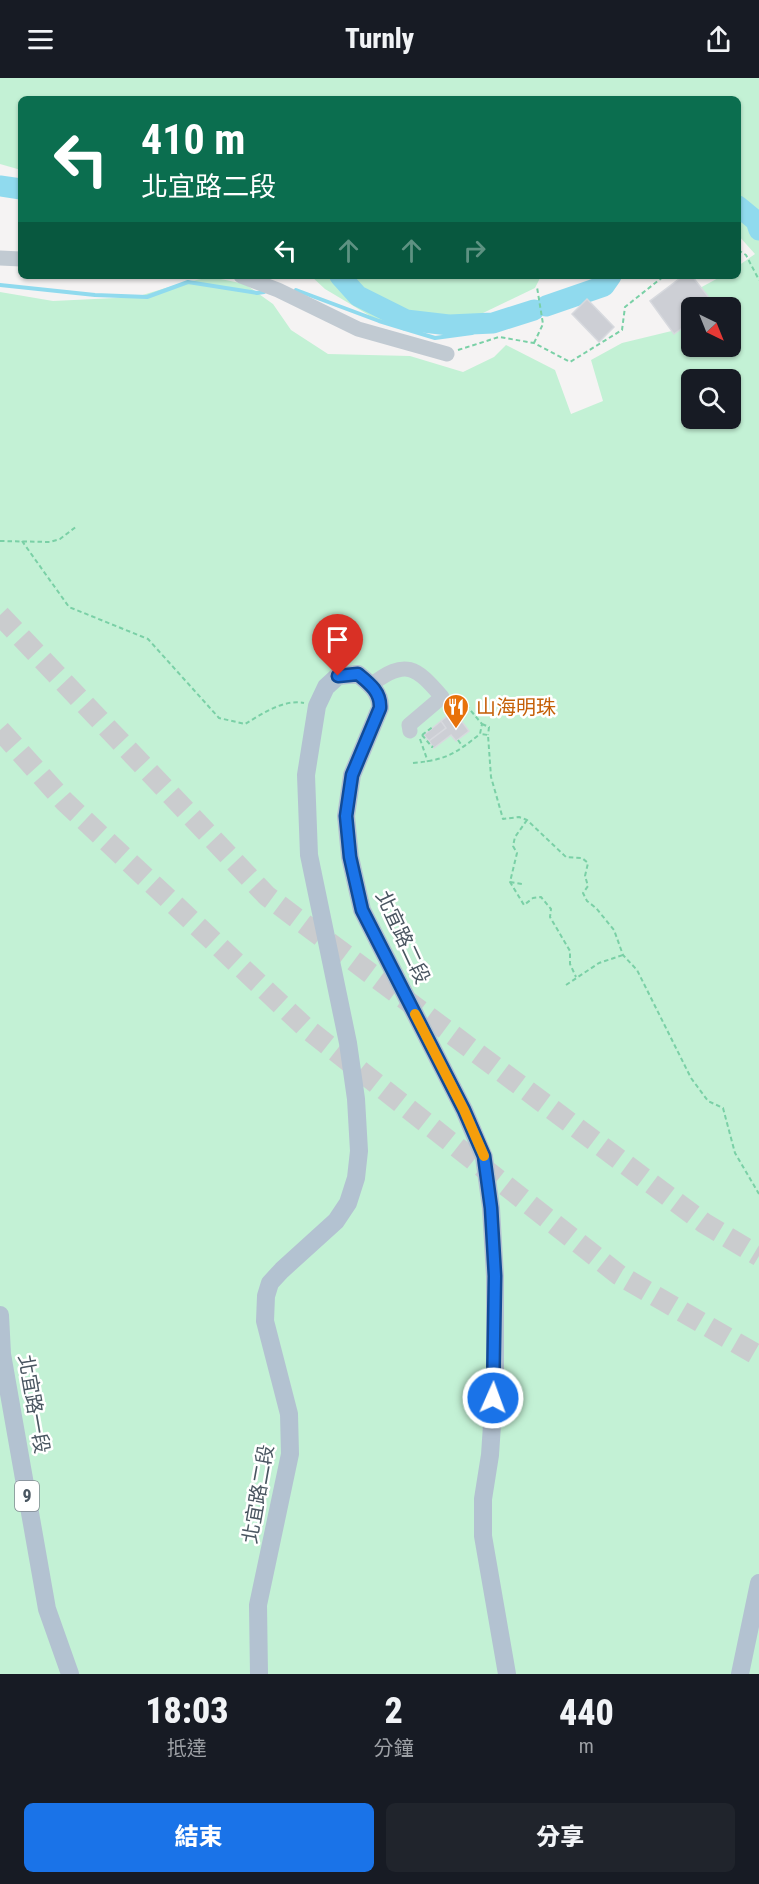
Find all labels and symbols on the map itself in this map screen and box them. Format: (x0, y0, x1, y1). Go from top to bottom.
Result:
north arrow (681, 297, 741, 357)
pin (312, 614, 363, 676)
restaurant icon: 山海明珠 (441, 692, 471, 730)
place label: 山海明珠 (476, 695, 556, 719)
street label: 北宜路二段 (371, 887, 435, 987)
street label: 北宜路一段 (13, 1353, 55, 1455)
position arrow (461, 1366, 525, 1430)
street label: 北宜路二段 (237, 1443, 279, 1545)
road number: 9 (15, 1481, 39, 1511)

